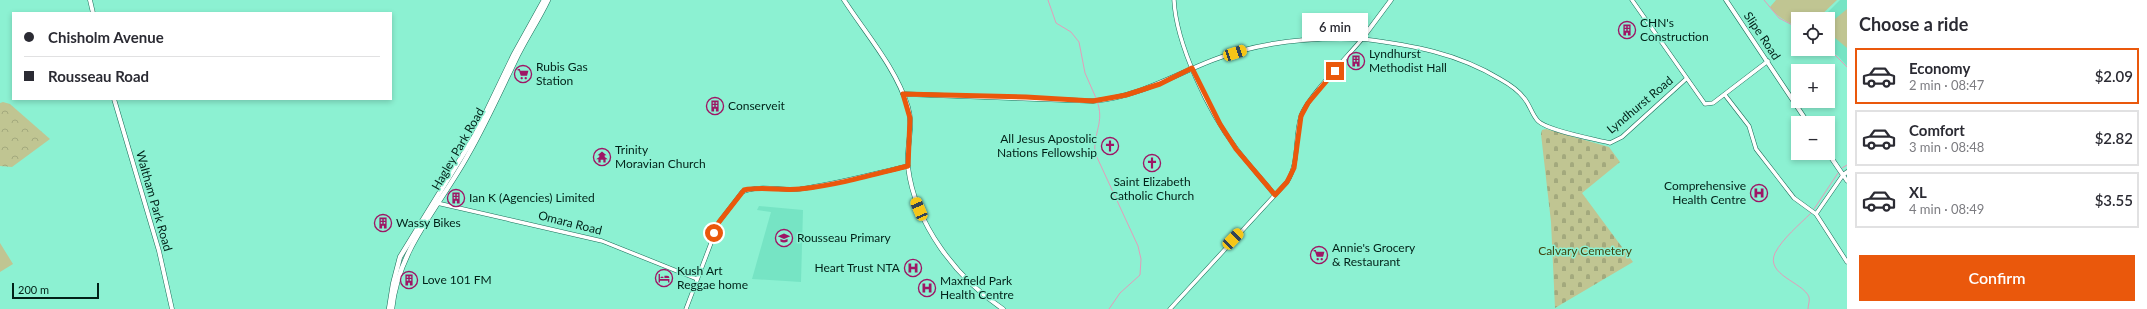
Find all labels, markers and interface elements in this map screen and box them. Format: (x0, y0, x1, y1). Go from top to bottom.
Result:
street label: Slipe Road (1741, 9, 1784, 63)
map controls (1791, 12, 1835, 160)
button: locate (1791, 12, 1835, 56)
callout: 6 min (1302, 13, 1368, 41)
text: Choose a ride (1859, 13, 1968, 35)
place label: CHN's Construction (1640, 15, 1709, 44)
text: 6 min (1319, 19, 1351, 35)
building icon: CHN's Construction (1617, 20, 1637, 40)
text: Chisholm Avenue (48, 28, 164, 46)
car (1222, 44, 1248, 62)
place label: Lyndhurst Methodist Hall (1369, 46, 1447, 75)
building icon: Lyndhurst Methodist Hall (1346, 51, 1366, 71)
icon: car (1861, 58, 1897, 94)
place label: Rubis Gas Station (536, 59, 588, 88)
text: Economy (1909, 59, 1970, 77)
route end (1326, 62, 1344, 80)
supermarket icon: Rubis Gas Station (513, 64, 533, 84)
button: + (1791, 64, 1835, 108)
text: Rousseau Road (48, 67, 149, 85)
text: $2.09 (2095, 67, 2133, 85)
street label: Lyndhurst Road (1604, 73, 1676, 137)
text: 2 min · 08:47 (1909, 77, 1984, 93)
building icon: Conserveit (705, 96, 725, 116)
place label: Conserveit (728, 98, 786, 113)
street label: Hagley Park Road (428, 105, 487, 192)
button: − (1791, 116, 1835, 160)
icon: car (1861, 120, 1897, 156)
text: Comfort (1909, 121, 1965, 139)
text: $2.82 (2095, 129, 2133, 147)
place label: All Jesus Apostolic Nations Fellowship (997, 131, 1097, 160)
church icon: All Jesus Apostolic Nations Fellowship (1100, 136, 1120, 156)
text: 3 min · 08:48 (1909, 139, 1984, 155)
place label: Trinity Moravian Church (615, 142, 706, 171)
temple icon: Trinity Moravian Church (592, 147, 612, 167)
street label: Waltham Park Road (133, 149, 176, 253)
church icon: Saint Elizabeth Catholic Church (1142, 153, 1162, 173)
place label: Saint Elizabeth Catholic Church (1110, 174, 1194, 203)
place label: Comprehensive Health Centre (1664, 178, 1746, 207)
icon: car (1861, 182, 1897, 218)
hospital icon: Comprehensive Health Centre (1749, 183, 1769, 203)
text: XL (1909, 183, 1927, 201)
building icon: Ian K (Agencies) Limited (446, 188, 466, 208)
place label: Ian K (Agencies) Limited (469, 190, 595, 205)
text: $3.55 (2095, 191, 2133, 209)
car (909, 196, 929, 222)
text: 4 min · 08:49 (1909, 201, 1984, 217)
street label: Omara Road (537, 207, 604, 238)
building icon: Wassy Bikes (373, 213, 393, 233)
place label: Wassy Bikes (396, 215, 461, 230)
route start (705, 224, 723, 242)
car (1220, 226, 1246, 252)
school or university icon: Rousseau Primary (774, 228, 794, 248)
place label: Rousseau Primary (797, 230, 892, 245)
place label: Annie's Grocery & Restaurant (1332, 240, 1416, 269)
park label: Calvary Cemetery (1538, 243, 1633, 258)
supermarket icon: Annie's Grocery & Restaurant (1309, 245, 1329, 265)
button: Confirm (1859, 255, 2135, 301)
hospital icon: Heart Trust NTA (903, 258, 923, 278)
place label: Heart Trust NTA (814, 260, 901, 275)
place label: Kush Art Reggae home (677, 263, 748, 292)
hotel icon: Kush Art Reggae home (654, 268, 674, 288)
building icon: Love 101 FM (399, 270, 419, 290)
place label: Love 101 FM (422, 272, 492, 287)
place label: Maxfield Park Health Centre (940, 273, 1014, 302)
hospital icon: Maxfield Park Health Centre (917, 278, 937, 298)
scale bar (12, 281, 99, 300)
text: 200 m (18, 283, 49, 296)

